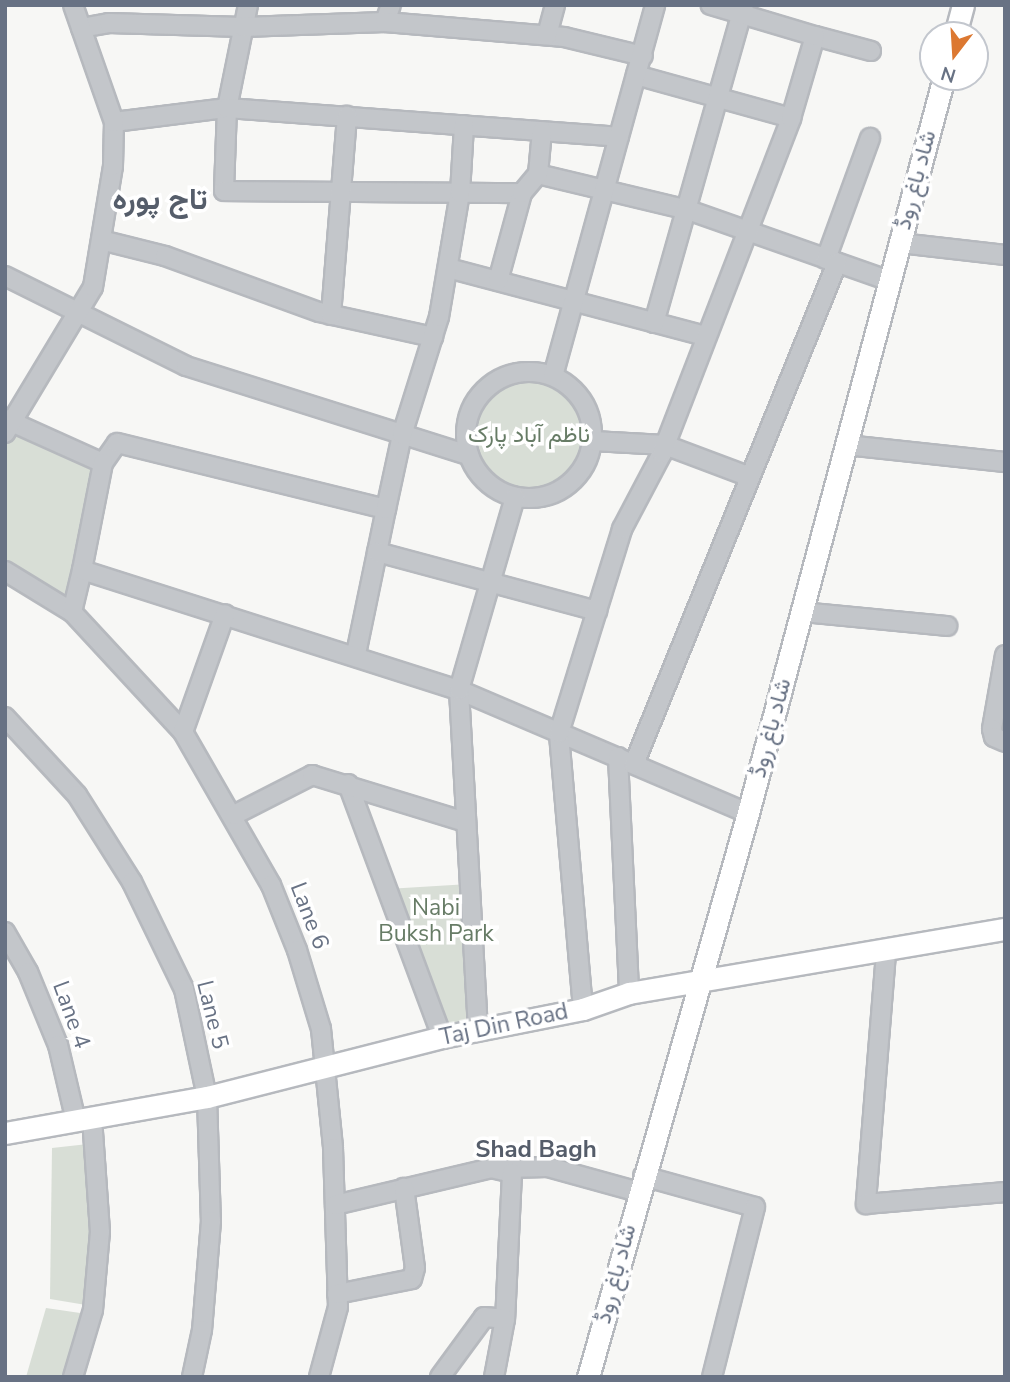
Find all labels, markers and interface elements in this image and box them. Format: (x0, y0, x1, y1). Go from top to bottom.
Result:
north arrow (919, 21, 989, 91)
text: N (938, 60, 959, 89)
street label: شاد باغ روڈ (890, 127, 942, 233)
district label: تاج پورہ (112, 182, 208, 218)
park label: ناظم آباد پارک (468, 421, 590, 449)
street label: شاد باغ روڈ (745, 675, 797, 781)
street label: Lane 6 (284, 879, 334, 953)
park label: Nabi Buksh Park (378, 894, 494, 948)
street label: Lane 4 (46, 978, 96, 1052)
street label: Lane 5 (190, 978, 234, 1052)
street label: Taj Din Road (437, 998, 571, 1052)
district label: Shad Bagh (475, 1136, 597, 1164)
street label: شاد باغ روڈ (590, 1221, 642, 1327)

